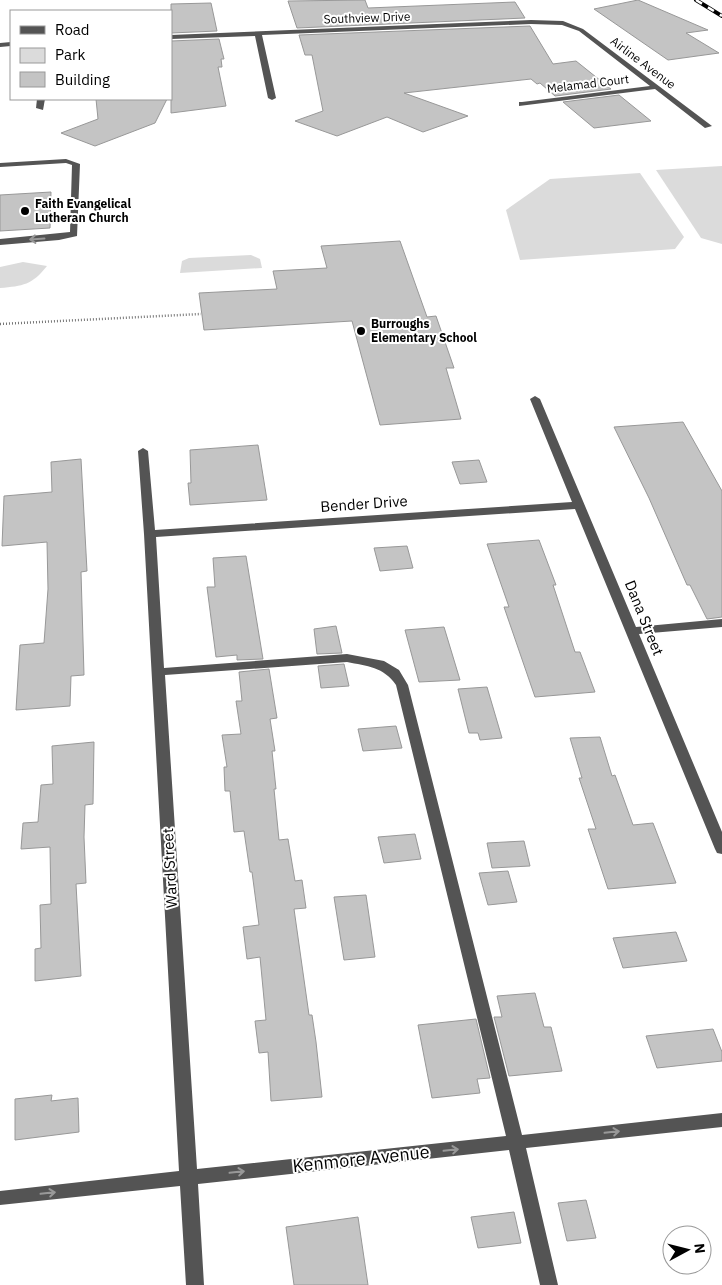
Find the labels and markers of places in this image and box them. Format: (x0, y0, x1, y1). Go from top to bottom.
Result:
place label: Faith Evangelical Lutheran Church (35, 196, 131, 225)
marker: Faith Evangelical Lutheran Church (19, 205, 31, 217)
place label: Burroughs Elementary School (371, 316, 477, 345)
marker: Burroughs Elementary School (355, 325, 367, 337)

